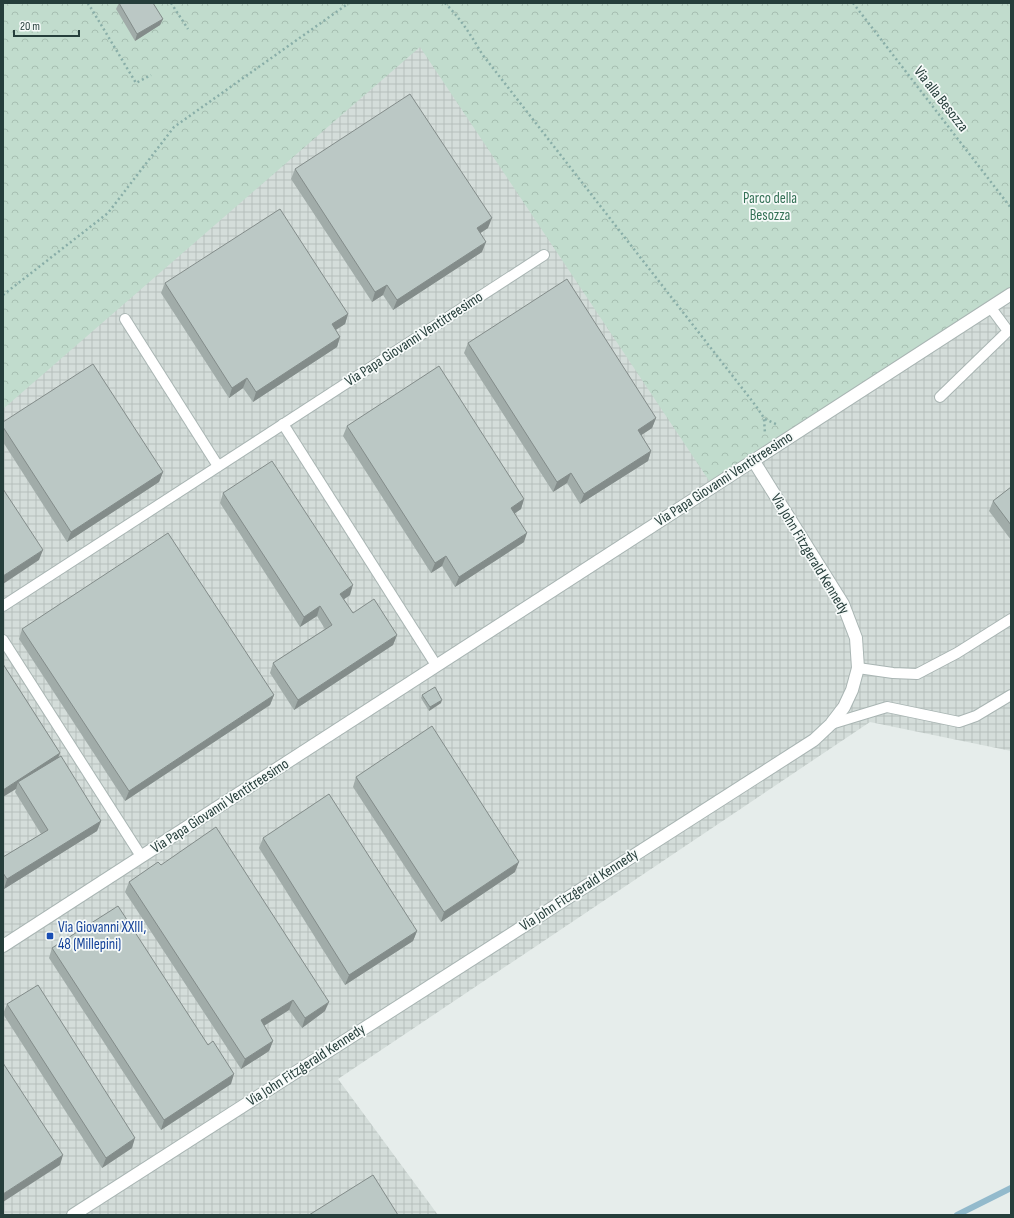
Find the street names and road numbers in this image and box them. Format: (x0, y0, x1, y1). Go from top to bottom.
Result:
street label: Via alla Besozza (910, 62, 973, 136)
street label: Via Papa Giovanni Ventitreesimo (341, 287, 487, 391)
street label: Via Papa Giovanni Ventitreesimo (651, 427, 797, 531)
street label: Via John Fitzgerald Kennedy (766, 490, 854, 618)
street label: Via Papa Giovanni Ventitreesimo (147, 754, 293, 858)
street label: Via John Fitzgerald Kennedy (516, 844, 642, 935)
street label: Via John Fitzgerald Kennedy (243, 1019, 369, 1110)

